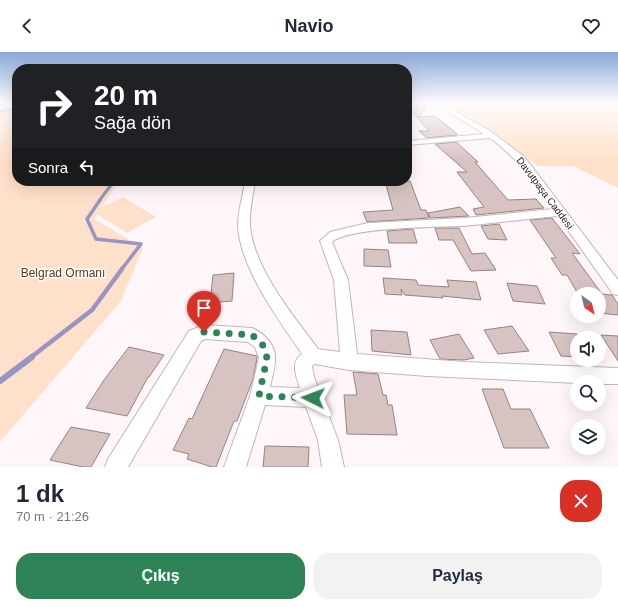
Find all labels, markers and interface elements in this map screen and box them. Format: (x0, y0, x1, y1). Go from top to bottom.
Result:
icon: back (16, 15, 38, 37)
icon: heart (580, 15, 602, 37)
text: Navio (284, 16, 334, 36)
icon: right (28, 80, 80, 132)
text: 20 m (94, 80, 158, 111)
text: Sağa dön (94, 113, 171, 133)
street label: Davutpaşa Caddesi (514, 155, 576, 231)
icon: left (76, 156, 98, 178)
text: Sonra (28, 159, 68, 176)
park label: Belgrad Ormanı (21, 266, 105, 280)
north arrow (570, 287, 606, 323)
map controls (570, 287, 606, 455)
pin (187, 291, 221, 332)
icon: arrive (193, 297, 215, 319)
button: sound (570, 331, 606, 367)
button: search (570, 375, 606, 411)
position arrow (292, 377, 334, 419)
button: layers (570, 419, 606, 455)
text: 1 dk (16, 480, 64, 507)
button: close (560, 480, 602, 522)
text: 70 m · 21:26 (16, 509, 89, 524)
button: Çıkış (16, 553, 305, 599)
button: Paylaş (313, 553, 602, 599)

